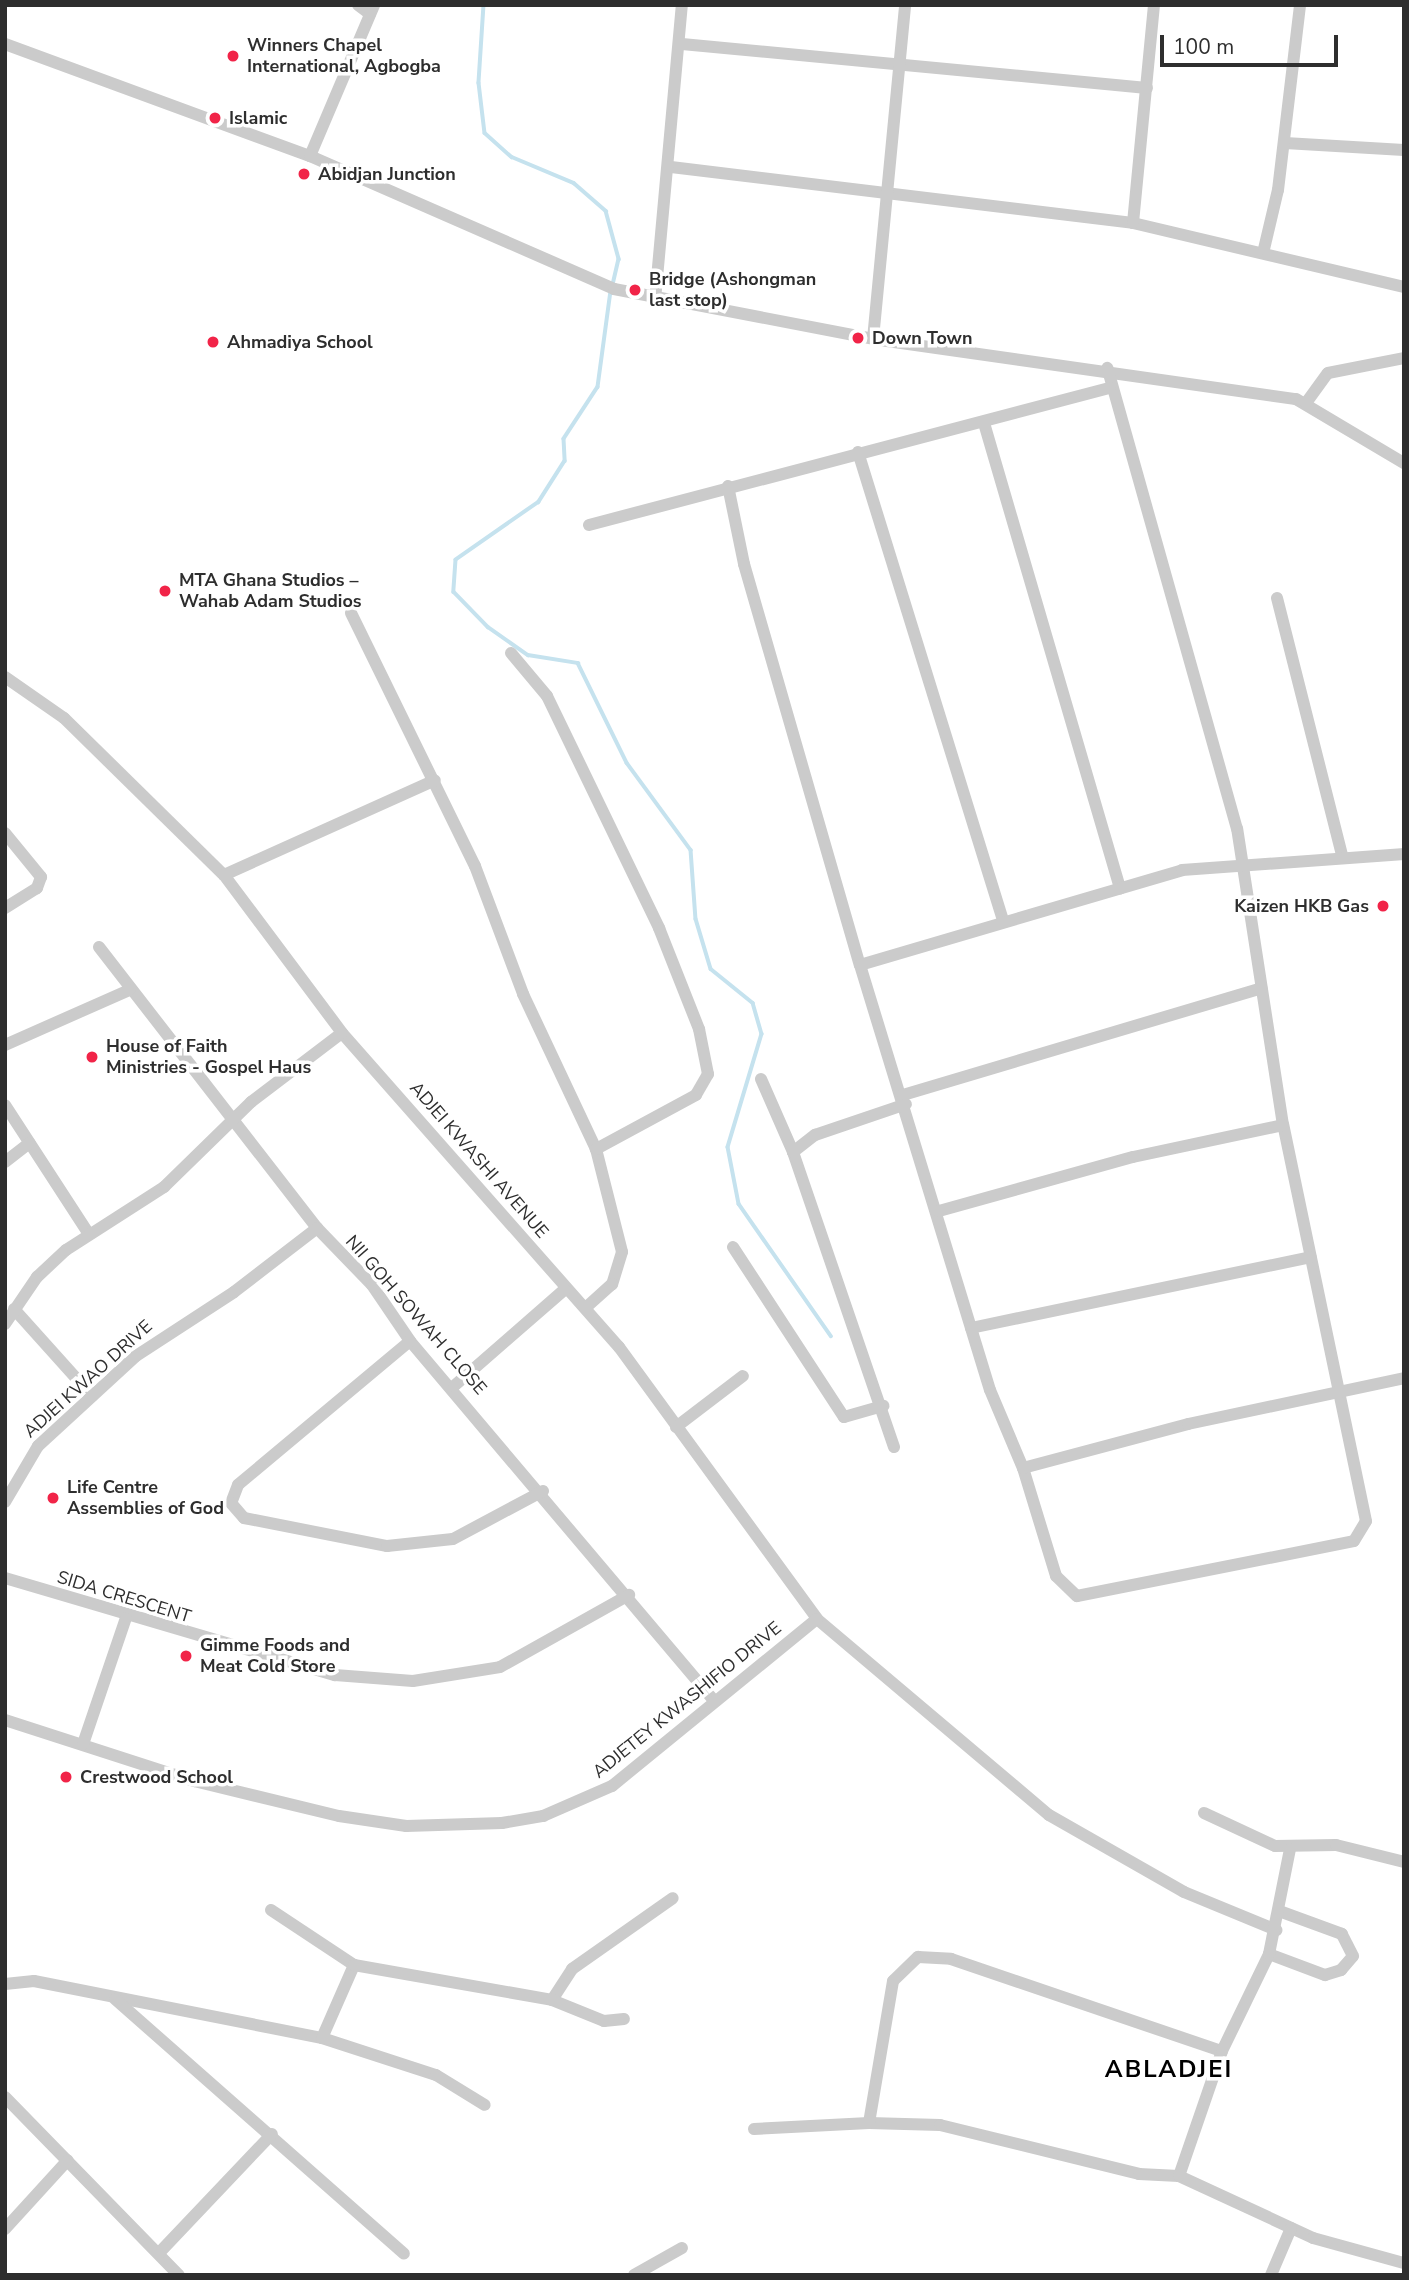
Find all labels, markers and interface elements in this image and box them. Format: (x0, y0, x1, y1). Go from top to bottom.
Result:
scale bar (1164, 21, 1342, 65)
text: 100 m (1173, 33, 1234, 61)
place label: Winners Chapel International, Agbogba (247, 35, 441, 78)
marker: Winners Chapel International, Agbogba (225, 48, 241, 64)
place label: Islamic (229, 107, 287, 129)
marker: Islamic (207, 110, 223, 126)
place label: Abidjan Junction (318, 163, 456, 185)
marker: Abidjan Junction (296, 166, 312, 182)
place label: Bridge (Ashongman last stop) (649, 269, 816, 312)
marker: Bridge (Ashongman last stop) (627, 282, 643, 298)
place label: Down Town (872, 327, 972, 349)
marker: Down Town (850, 330, 866, 346)
place label: Ahmadiya School (227, 331, 373, 353)
marker: Ahmadiya School (205, 334, 221, 350)
place label: MTA Ghana Studios – Wahab Adam Studios (179, 570, 362, 612)
marker: MTA Ghana Studios – Wahab Adam Studios (157, 583, 173, 599)
place label: Kaizen HKB Gas (1234, 895, 1369, 917)
marker: Kaizen HKB Gas (1375, 898, 1391, 914)
place label: House of Faith Ministries - Gospel Haus (106, 1036, 311, 1078)
marker: House of Faith Ministries - Gospel Haus (84, 1049, 100, 1065)
street label: ADJEI KWASHI AVENUE (405, 1077, 553, 1243)
street label: NII GOH SOWAH CLOSE (341, 1231, 491, 1399)
street label: ADJEI KWAO DRIVE (19, 1316, 157, 1442)
place label: Life Centre Assemblies of God (67, 1477, 224, 1520)
marker: Life Centre Assemblies of God (45, 1490, 61, 1506)
street label: SIDA CRESCENT (54, 1566, 194, 1628)
street label: ADJETEY KWASHIFIO DRIVE (588, 1617, 786, 1783)
place label: Gimme Foods and Meat Cold Store (200, 1635, 350, 1678)
marker: Gimme Foods and Meat Cold Store (178, 1648, 194, 1664)
place label: Crestwood School (80, 1766, 233, 1788)
marker: Crestwood School (58, 1769, 74, 1785)
district label: ABLADJEI (1106, 2056, 1232, 2084)

